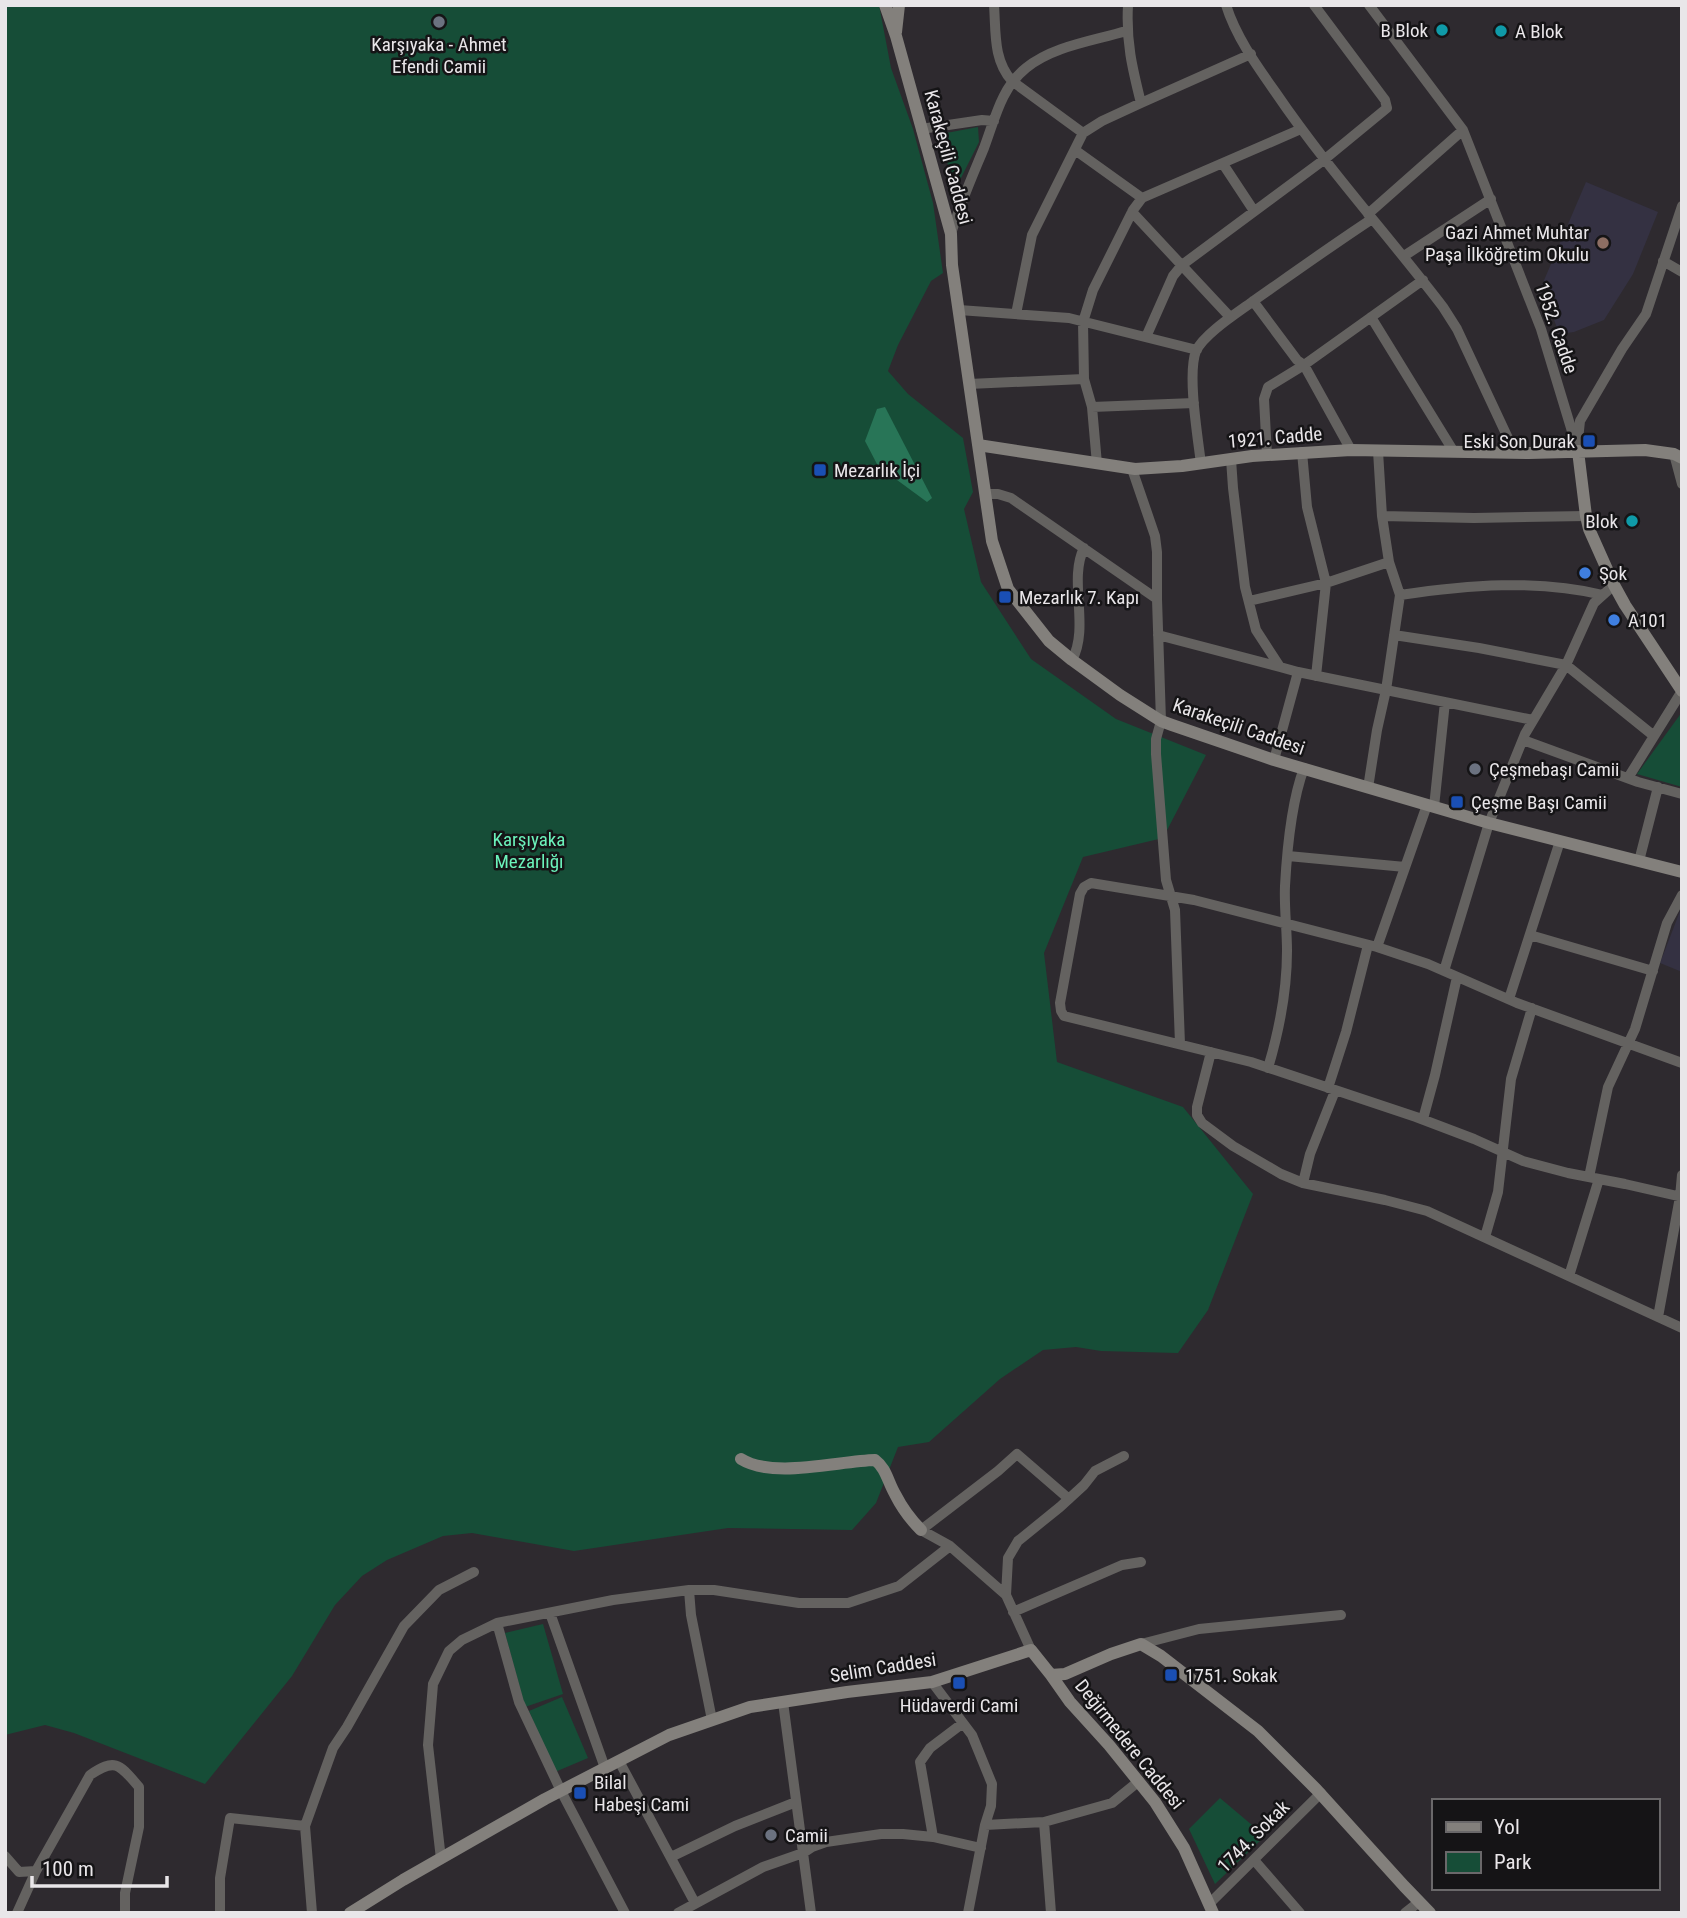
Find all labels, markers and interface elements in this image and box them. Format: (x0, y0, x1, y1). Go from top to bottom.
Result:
marker: Karşıyaka - Ahmet Efendi Camii (431, 14, 447, 30)
place label: B Blok (1380, 19, 1428, 42)
place label: A Blok (1515, 20, 1564, 43)
marker: B Blok (1434, 22, 1450, 38)
marker: A Blok (1493, 23, 1509, 39)
place label: Karşıyaka - Ahmet Efendi Camii (371, 33, 507, 78)
street label: Karakeçili Caddesi (920, 87, 978, 227)
place label: Gazi Ahmet Muhtar Paşa İlköğretim Okulu (1425, 221, 1589, 266)
marker: Gazi Ahmet Muhtar Paşa İlköğretim Okulu (1595, 235, 1611, 251)
street label: 1952. Cadde (1530, 280, 1583, 377)
street label: 1921. Cadde (1227, 422, 1323, 453)
place label: Eski Son Durak (1464, 430, 1575, 453)
marker: Eski Son Durak (1581, 433, 1597, 449)
place label: Mezarlık İçi (834, 459, 920, 482)
marker: Mezarlık İçi (812, 462, 828, 478)
place label: Blok (1585, 510, 1618, 533)
marker: Blok (1624, 513, 1640, 529)
place label: Şok (1599, 562, 1627, 585)
marker: Şok (1577, 565, 1593, 581)
place label: Mezarlık 7. Kapı (1019, 586, 1139, 609)
marker: Mezarlık 7. Kapı (997, 589, 1013, 605)
place label: A101 (1628, 609, 1667, 632)
marker: A101 (1606, 612, 1622, 628)
street label: Karakeçili Caddesi (1170, 693, 1308, 760)
place label: Çeşmebaşı Camii (1489, 758, 1619, 781)
marker: Çeşmebaşı Camii (1467, 761, 1483, 777)
place label: Çeşme Başı Camii (1471, 791, 1607, 814)
marker: Çeşme Başı Camii (1449, 794, 1465, 810)
park label: Karşıyaka Mezarlığı (493, 828, 565, 873)
street label: Selim Caddesi (829, 1648, 938, 1687)
place label: 1751. Sokak (1185, 1664, 1278, 1687)
marker: 1751. Sokak (1163, 1667, 1179, 1683)
marker: Hüdaverdi Cami (951, 1675, 967, 1691)
street label: Değirmedere Caddesi (1070, 1675, 1189, 1814)
place label: Hüdaverdi Cami (900, 1694, 1018, 1717)
place label: Bilal Habeşi Cami (594, 1771, 689, 1816)
marker: Bilal Habeşi Cami (572, 1785, 588, 1801)
street label: 1744. Sokak (1213, 1795, 1294, 1877)
legend (1432, 1799, 1659, 1890)
text: Yol (1494, 1815, 1520, 1839)
place label: Camii (785, 1824, 828, 1847)
marker: Camii (763, 1827, 779, 1843)
scale bar (32, 1844, 166, 1888)
text: Park (1494, 1850, 1532, 1874)
text: 100 m (42, 1857, 94, 1881)

